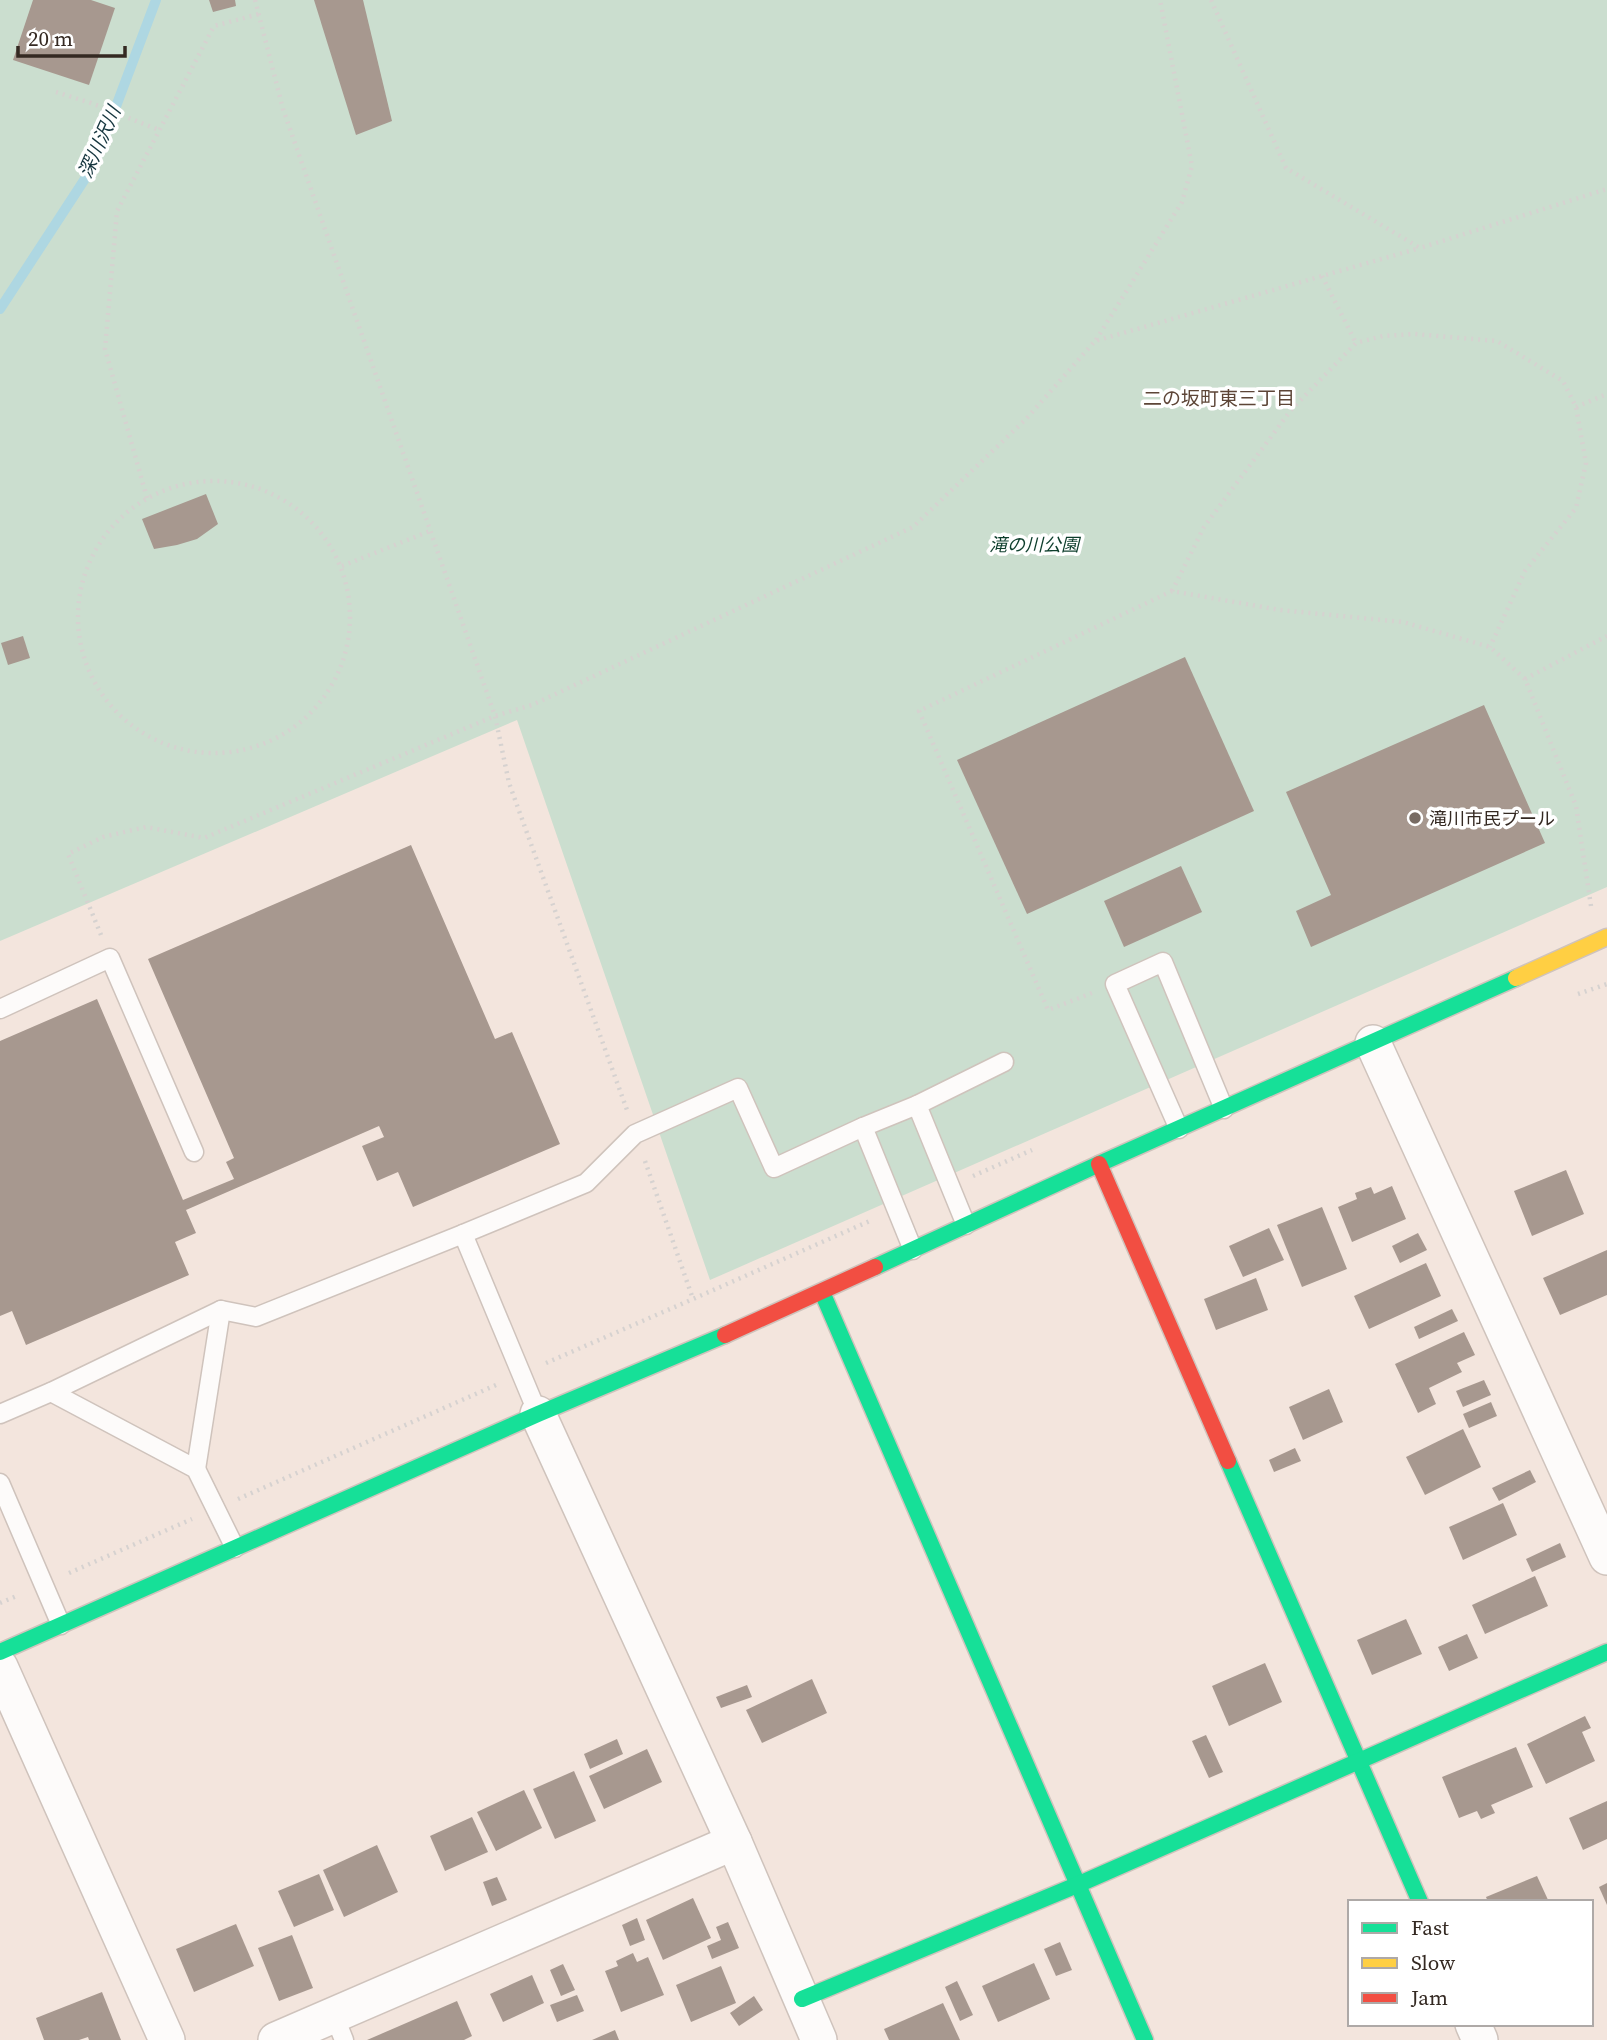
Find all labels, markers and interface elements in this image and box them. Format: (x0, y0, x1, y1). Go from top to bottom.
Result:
scale bar (18, 14, 124, 58)
text: 20 m (28, 24, 73, 53)
water label: 深川沢川 (72, 100, 127, 182)
district label: 二の坂町東三丁目 (1143, 385, 1295, 411)
park label: 滝の川公園 (989, 532, 1082, 557)
place label: 滝川市民プール (1429, 806, 1555, 831)
marker: 滝川市民プール (1407, 810, 1423, 826)
legend (1348, 1900, 1593, 2026)
text: Fast (1411, 1913, 1449, 1942)
text: Slow (1411, 1948, 1455, 1977)
text: Jam (1410, 1983, 1448, 2012)

